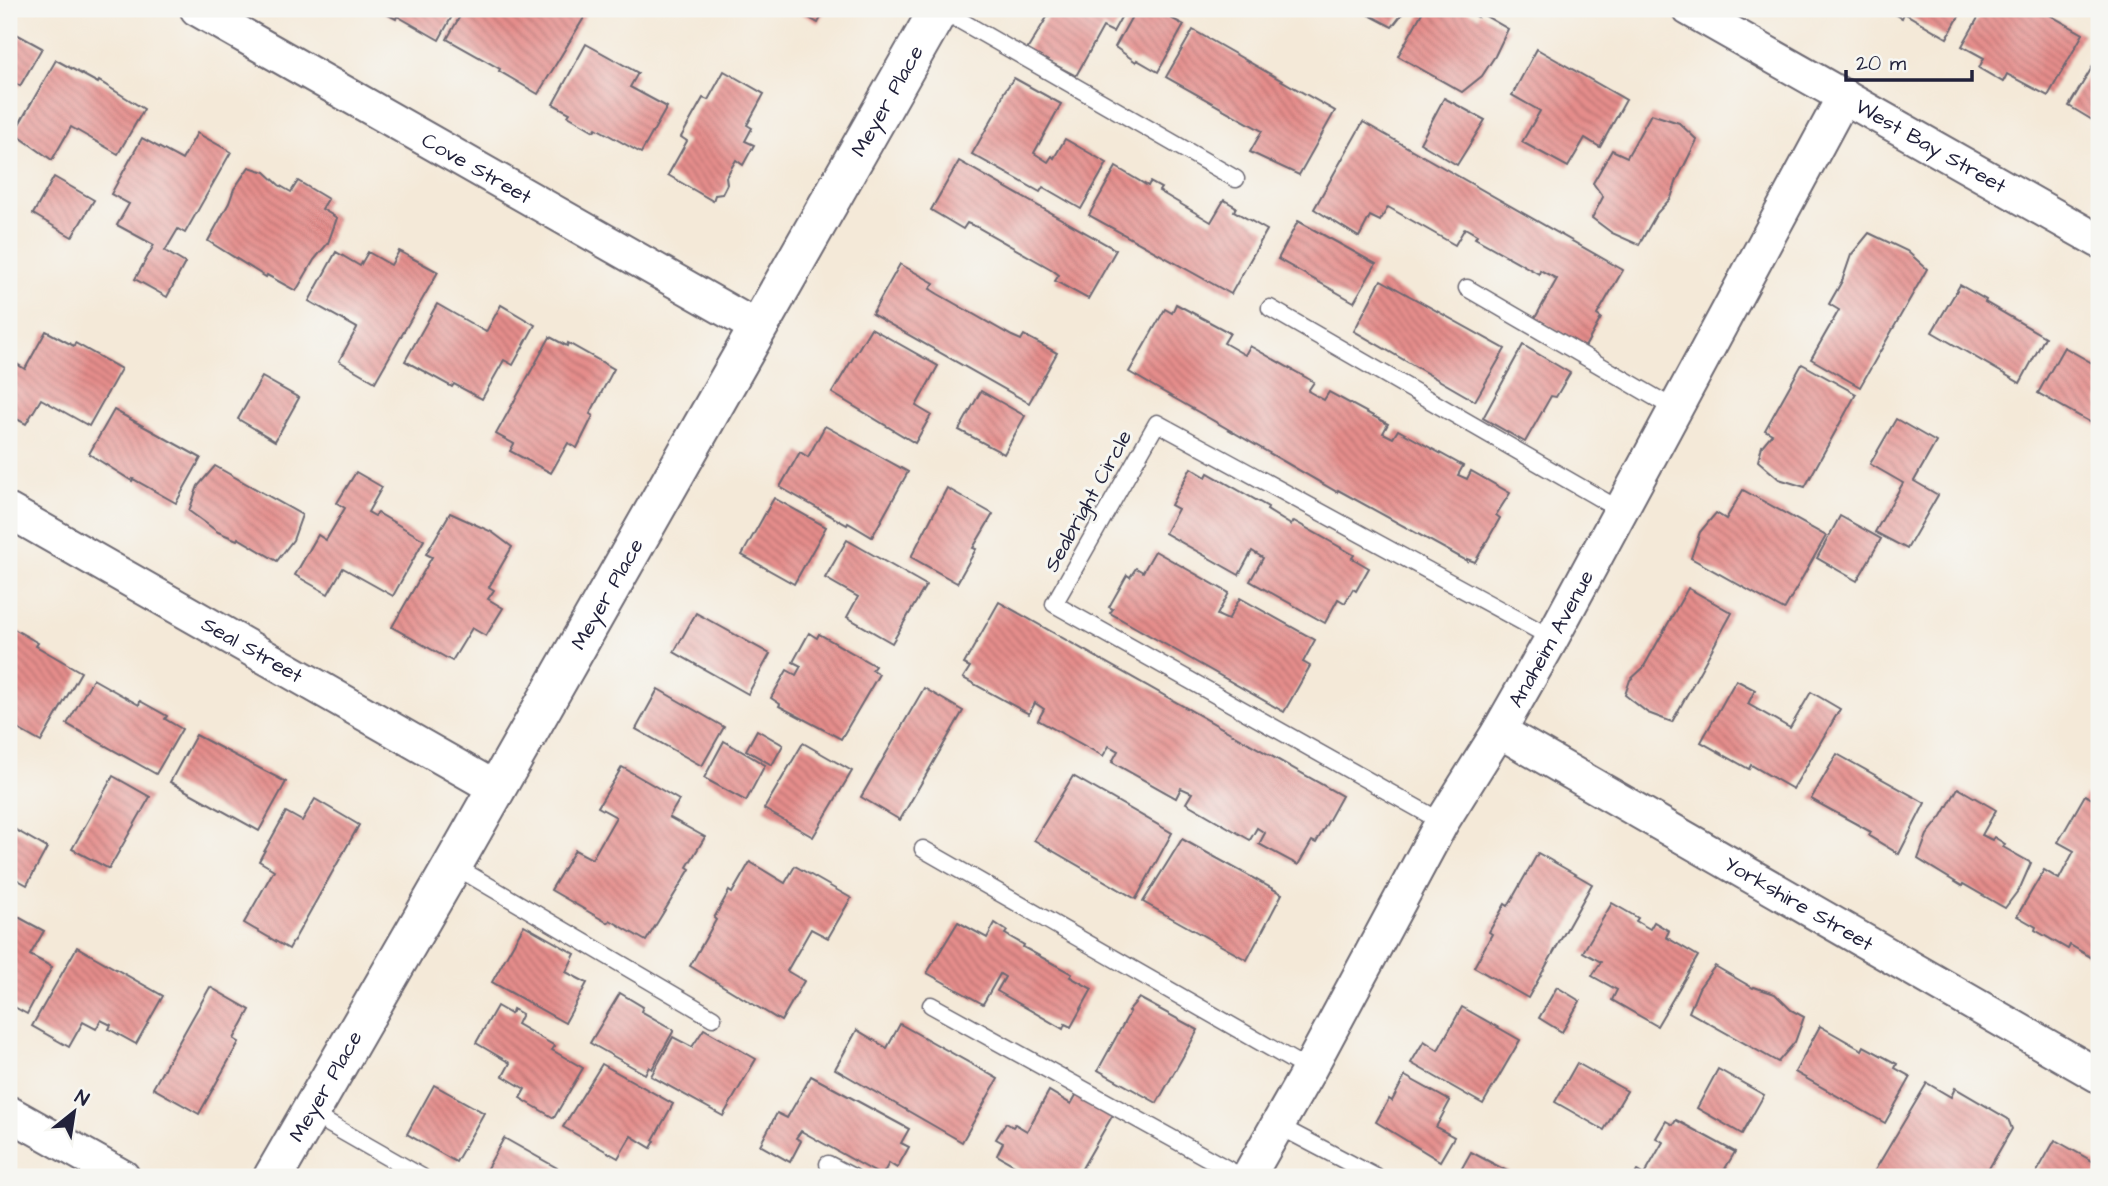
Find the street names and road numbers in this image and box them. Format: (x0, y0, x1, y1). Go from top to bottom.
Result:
street label: Meyer Place (844, 40, 930, 162)
street label: West Bay Street (1850, 92, 2012, 200)
street label: Cove Street (417, 125, 538, 211)
street label: Seabright Circle (1037, 425, 1141, 578)
street label: Meyer Place (564, 533, 650, 655)
street label: Anaheim Avenue (1501, 565, 1600, 712)
street label: Seal Street (196, 609, 309, 690)
street label: Yorkshire Street (1719, 849, 1879, 958)
street label: Meyer Place (282, 1025, 369, 1147)

